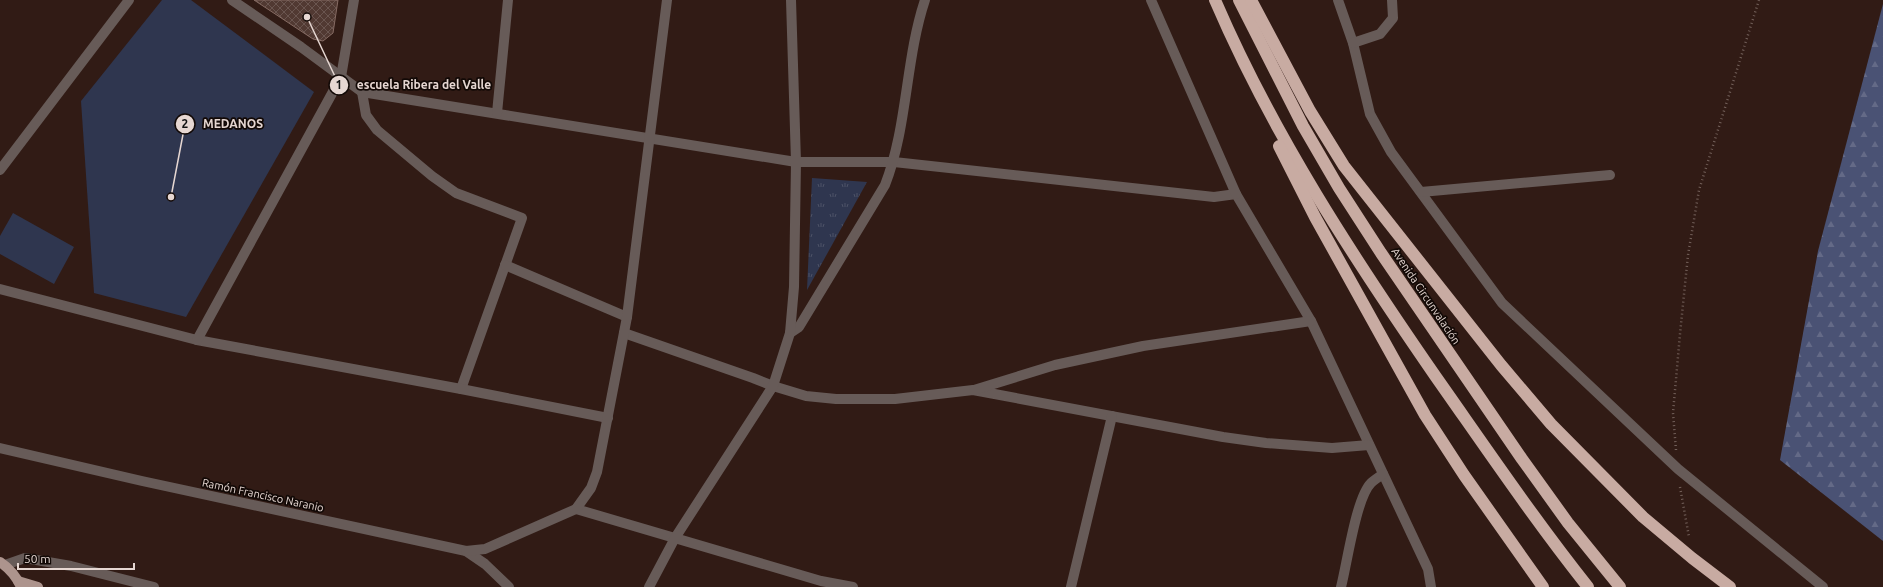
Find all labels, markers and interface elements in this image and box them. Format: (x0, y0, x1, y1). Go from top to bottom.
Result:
callout: escuela Ribera del Valle (329, 73, 500, 97)
text: 1 (336, 78, 342, 91)
text: escuela Ribera del Valle (357, 78, 491, 91)
callout: MEDANOS (175, 112, 271, 136)
text: 2 (182, 117, 189, 130)
text: MEDANOS (203, 117, 263, 130)
street label: Avenida Circunvalación (1389, 246, 1463, 346)
street label: Ramón Francisco Naranio (201, 476, 325, 514)
scale bar (18, 545, 134, 571)
text: 50 m (24, 552, 51, 565)

